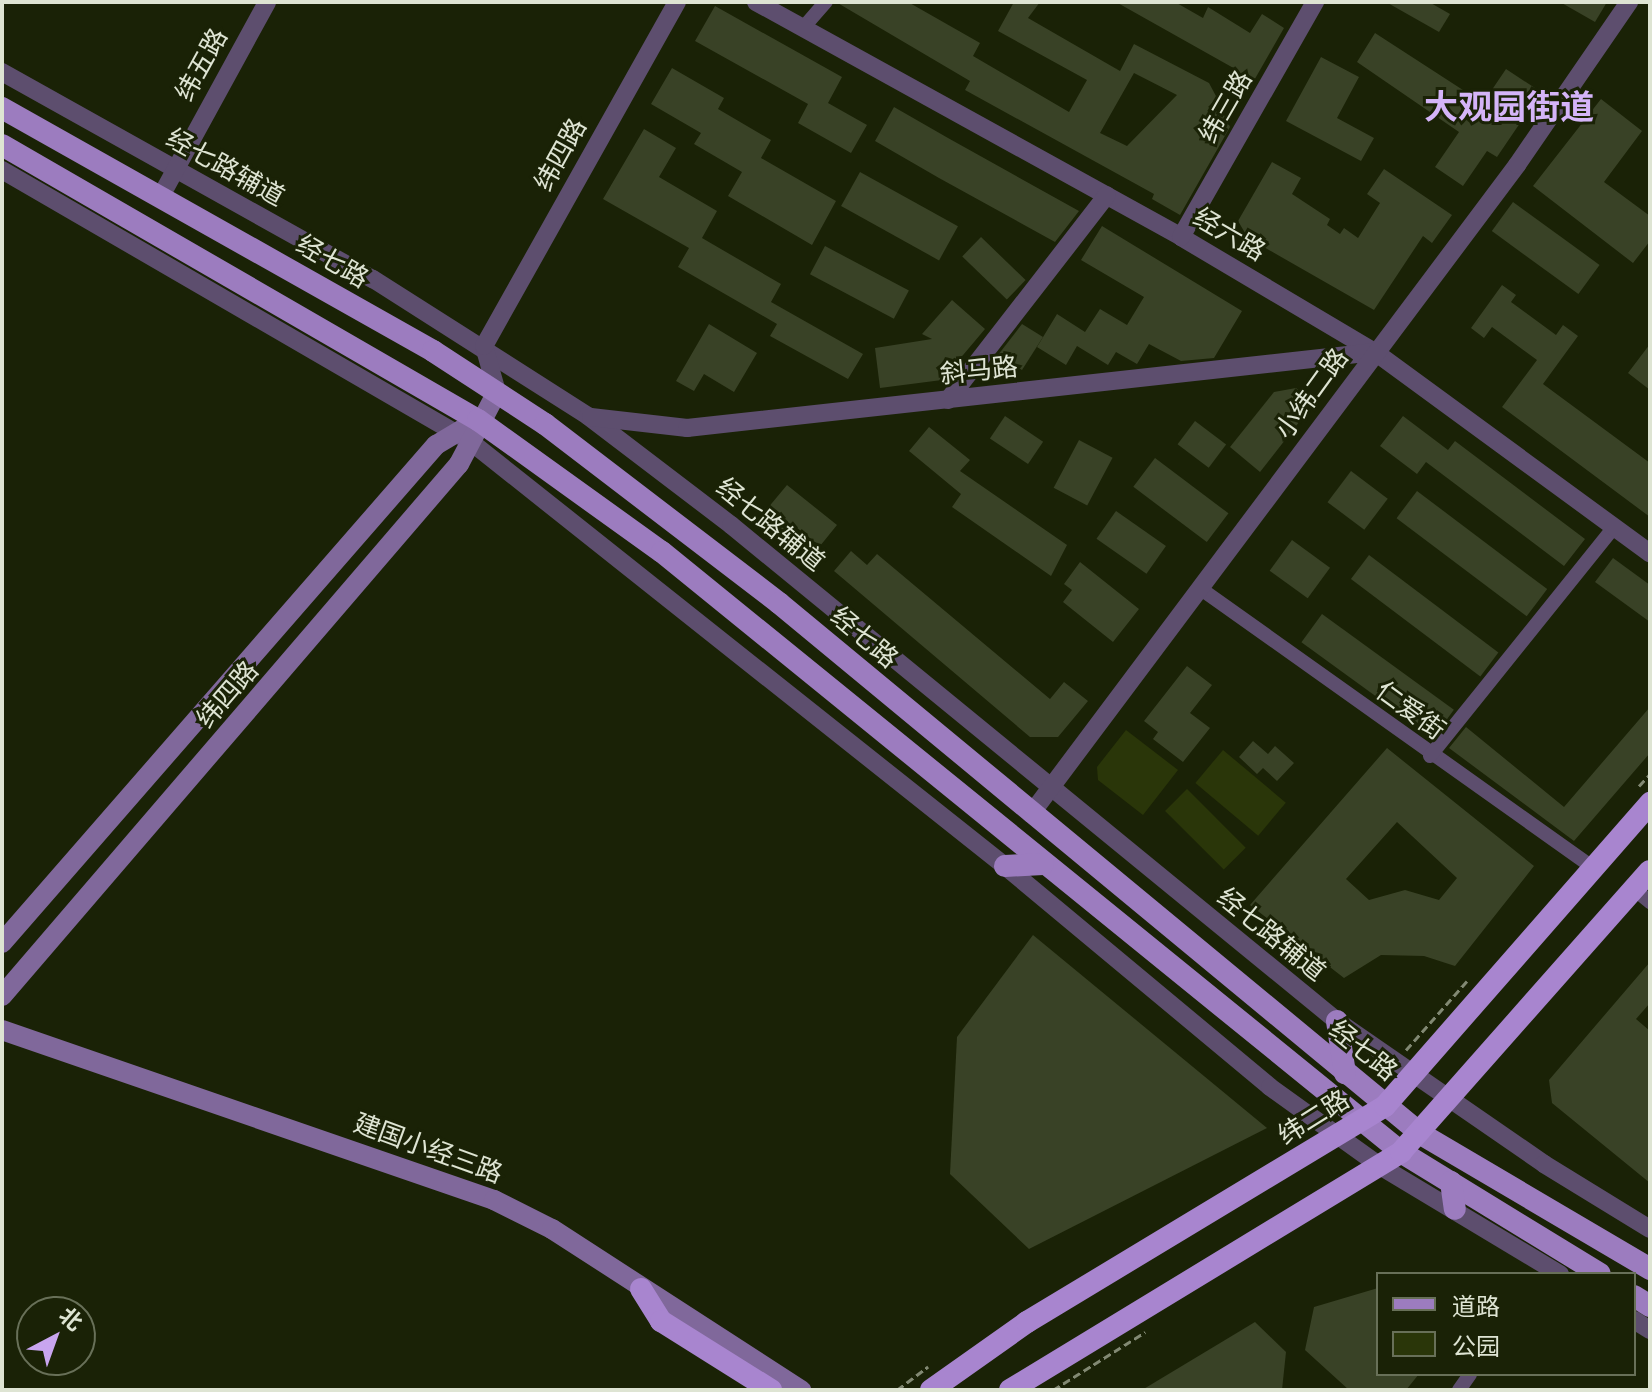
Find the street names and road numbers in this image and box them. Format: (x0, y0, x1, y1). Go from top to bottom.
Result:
street label: 纬五路 (169, 23, 235, 107)
street label: 纬三路 (1193, 65, 1259, 149)
street label: 纬四路 (528, 113, 594, 197)
street label: 经七路辅道 (161, 123, 289, 213)
street label: 经六路 (1187, 202, 1271, 268)
street label: 经七路 (290, 229, 374, 295)
street label: 小纬二路 (1269, 343, 1355, 445)
street label: 斜马路 (939, 351, 1019, 391)
street label: 经七路辅道 (710, 472, 830, 578)
street label: 经七路 (824, 601, 904, 675)
street label: 纬四路 (191, 655, 265, 735)
street label: 仁爱街 (1369, 675, 1451, 747)
street label: 经七路辅道 (1211, 882, 1331, 988)
street label: 经七路 (1323, 1014, 1403, 1088)
street label: 纬二路 (1273, 1084, 1355, 1152)
street label: 建国小经三路 (349, 1108, 507, 1190)

